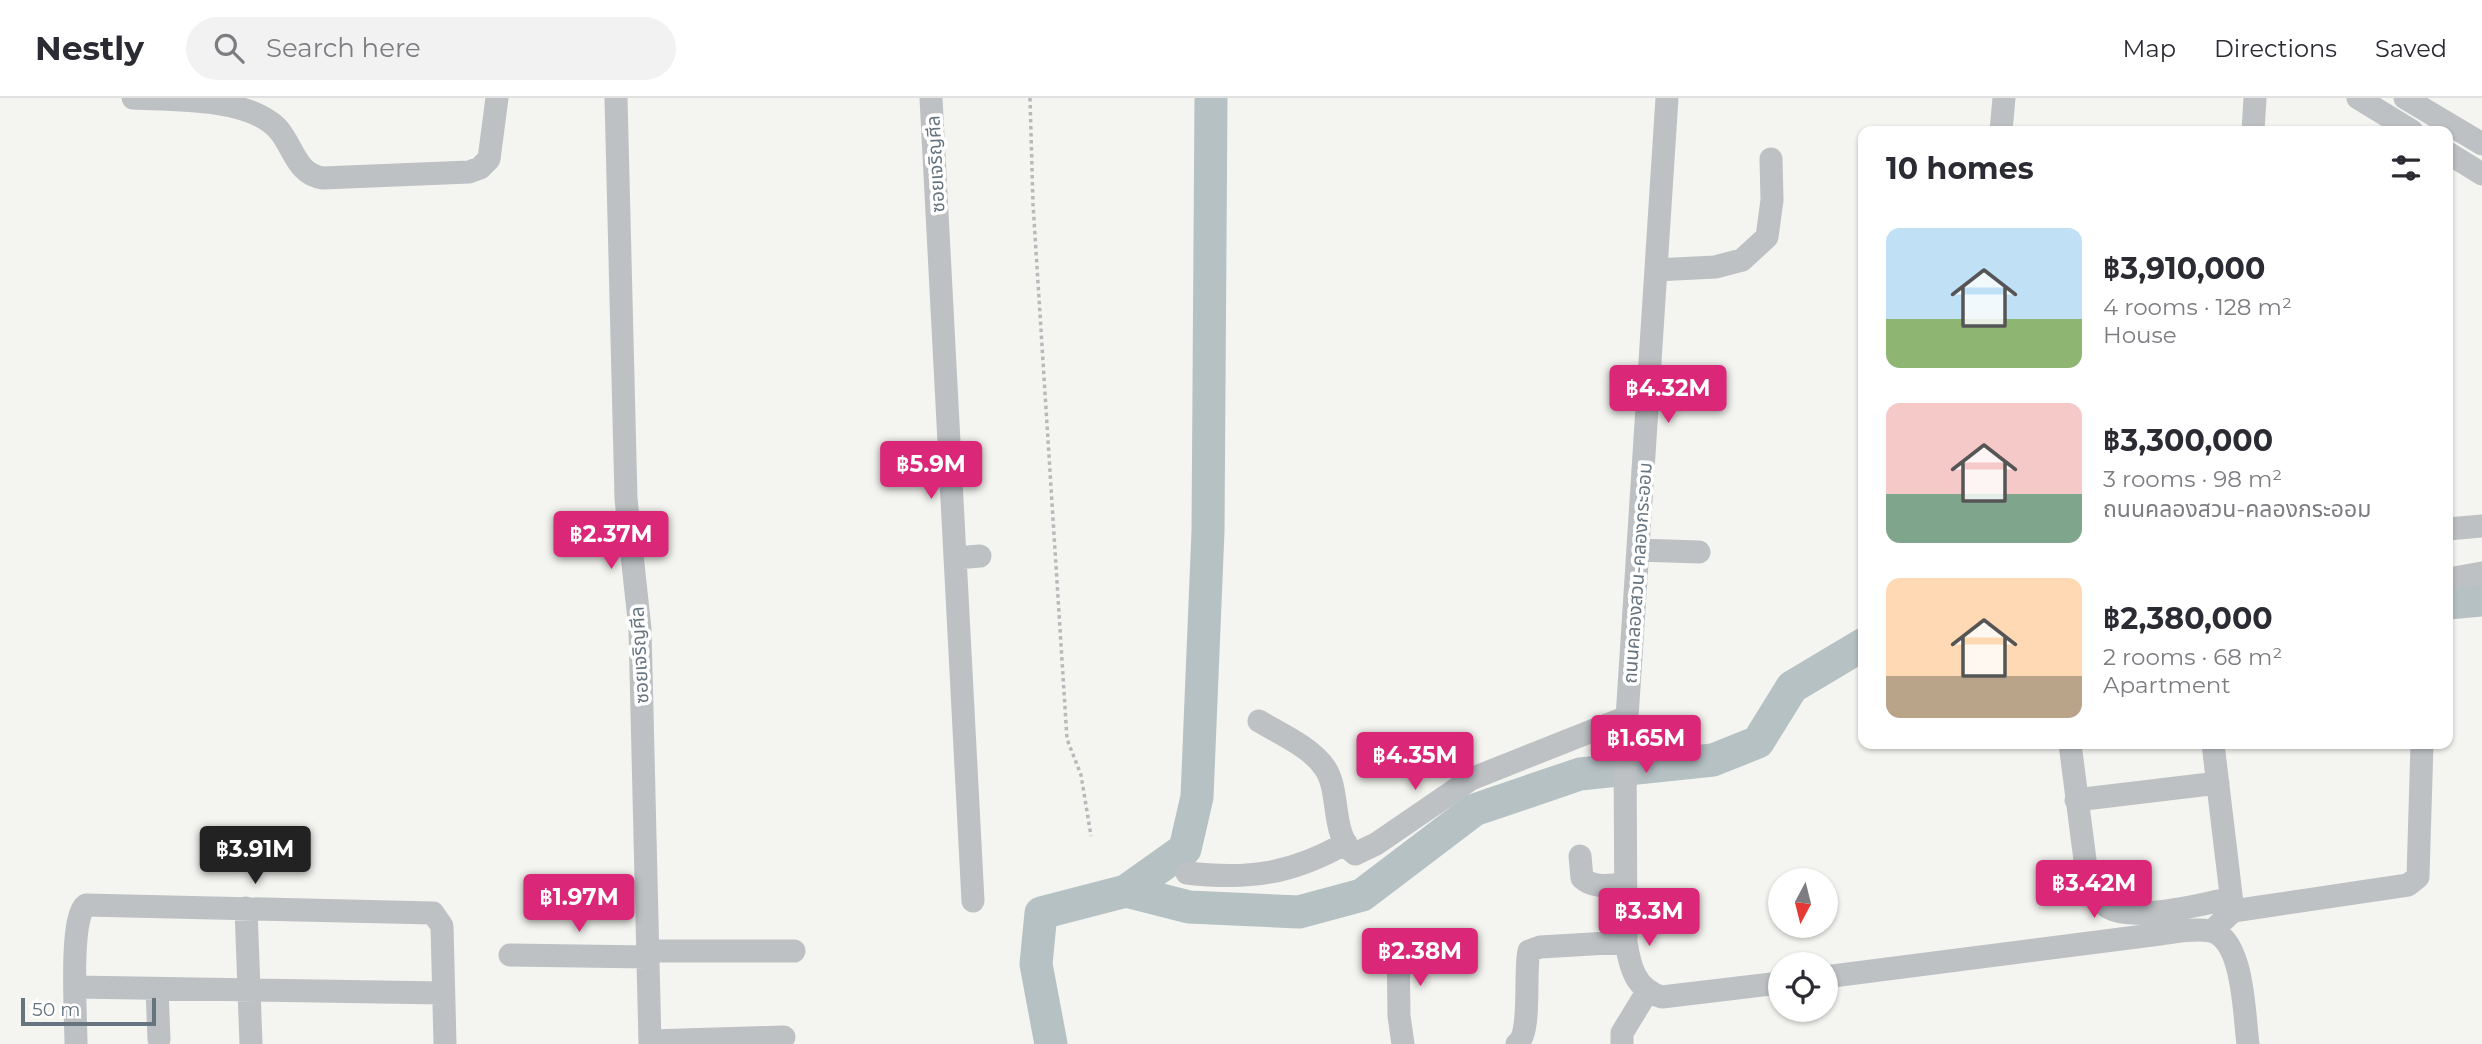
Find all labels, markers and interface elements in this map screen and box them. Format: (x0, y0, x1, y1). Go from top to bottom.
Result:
search box (186, 17, 676, 80)
text: Nestly (35, 28, 144, 68)
icon: search (210, 29, 248, 67)
text: Search here (266, 32, 421, 64)
text: Map (2123, 34, 2176, 63)
text: Directions (2214, 34, 2337, 63)
text: Saved (2375, 34, 2447, 63)
street label: ซอยเจริญศีล (921, 115, 950, 213)
icon: filters (2387, 149, 2425, 187)
text: 10 homes (1886, 150, 2034, 187)
text: ฿3,910,000 (2103, 250, 2265, 287)
icon: home (1942, 256, 2026, 340)
text: 4 rooms · 128 m² (2103, 293, 2292, 321)
text: House (2103, 321, 2177, 349)
pin: ฿4.32M (1611, 366, 1725, 425)
text: ฿4.32M (1626, 374, 1710, 402)
text: ฿3,300,000 (2103, 422, 2273, 459)
icon: home (1942, 431, 2026, 515)
pin: ฿5.9M (882, 442, 980, 501)
text: ฿5.9M (896, 450, 966, 478)
street label: ถนนคลองสวน-คลองกระออม (1618, 462, 1657, 684)
text: 3 rooms · 98 m² (2103, 465, 2282, 493)
text: ถนนคลองสวน-คลองกระออม (2103, 495, 2371, 523)
pin: ฿2.37M (554, 512, 668, 571)
text: ฿2.37M (569, 520, 653, 548)
text: ฿2,380,000 (2103, 600, 2273, 637)
street label: ซอยเจริญศีล (625, 606, 654, 704)
icon: home (1942, 606, 2026, 690)
text: 2 rooms · 68 m² (2103, 643, 2282, 671)
text: Apartment (2103, 671, 2231, 699)
pin: ฿1.65M (1589, 716, 1703, 775)
text: ฿1.65M (1607, 724, 1685, 752)
pin: ฿4.35M (1358, 732, 1472, 792)
text: ฿4.35M (1373, 741, 1457, 769)
pin: ฿3.91M (198, 826, 312, 886)
text: ฿3.91M (216, 835, 294, 863)
pin: ฿3.42M (2037, 860, 2151, 920)
north arrow (1768, 868, 1838, 938)
map controls (1768, 868, 1838, 1022)
text: ฿3.42M (2052, 869, 2136, 897)
pin: ฿1.97M (522, 874, 636, 934)
text: ฿1.97M (539, 883, 619, 911)
pin: ฿3.3M (1600, 888, 1698, 948)
text: ฿3.3M (1615, 897, 1683, 925)
pin: ฿2.38M (1363, 928, 1477, 988)
text: ฿2.38M (1378, 937, 1462, 965)
button: locate (1768, 952, 1838, 1022)
scale bar (21, 995, 156, 1027)
text: 50 m (32, 998, 80, 1021)

